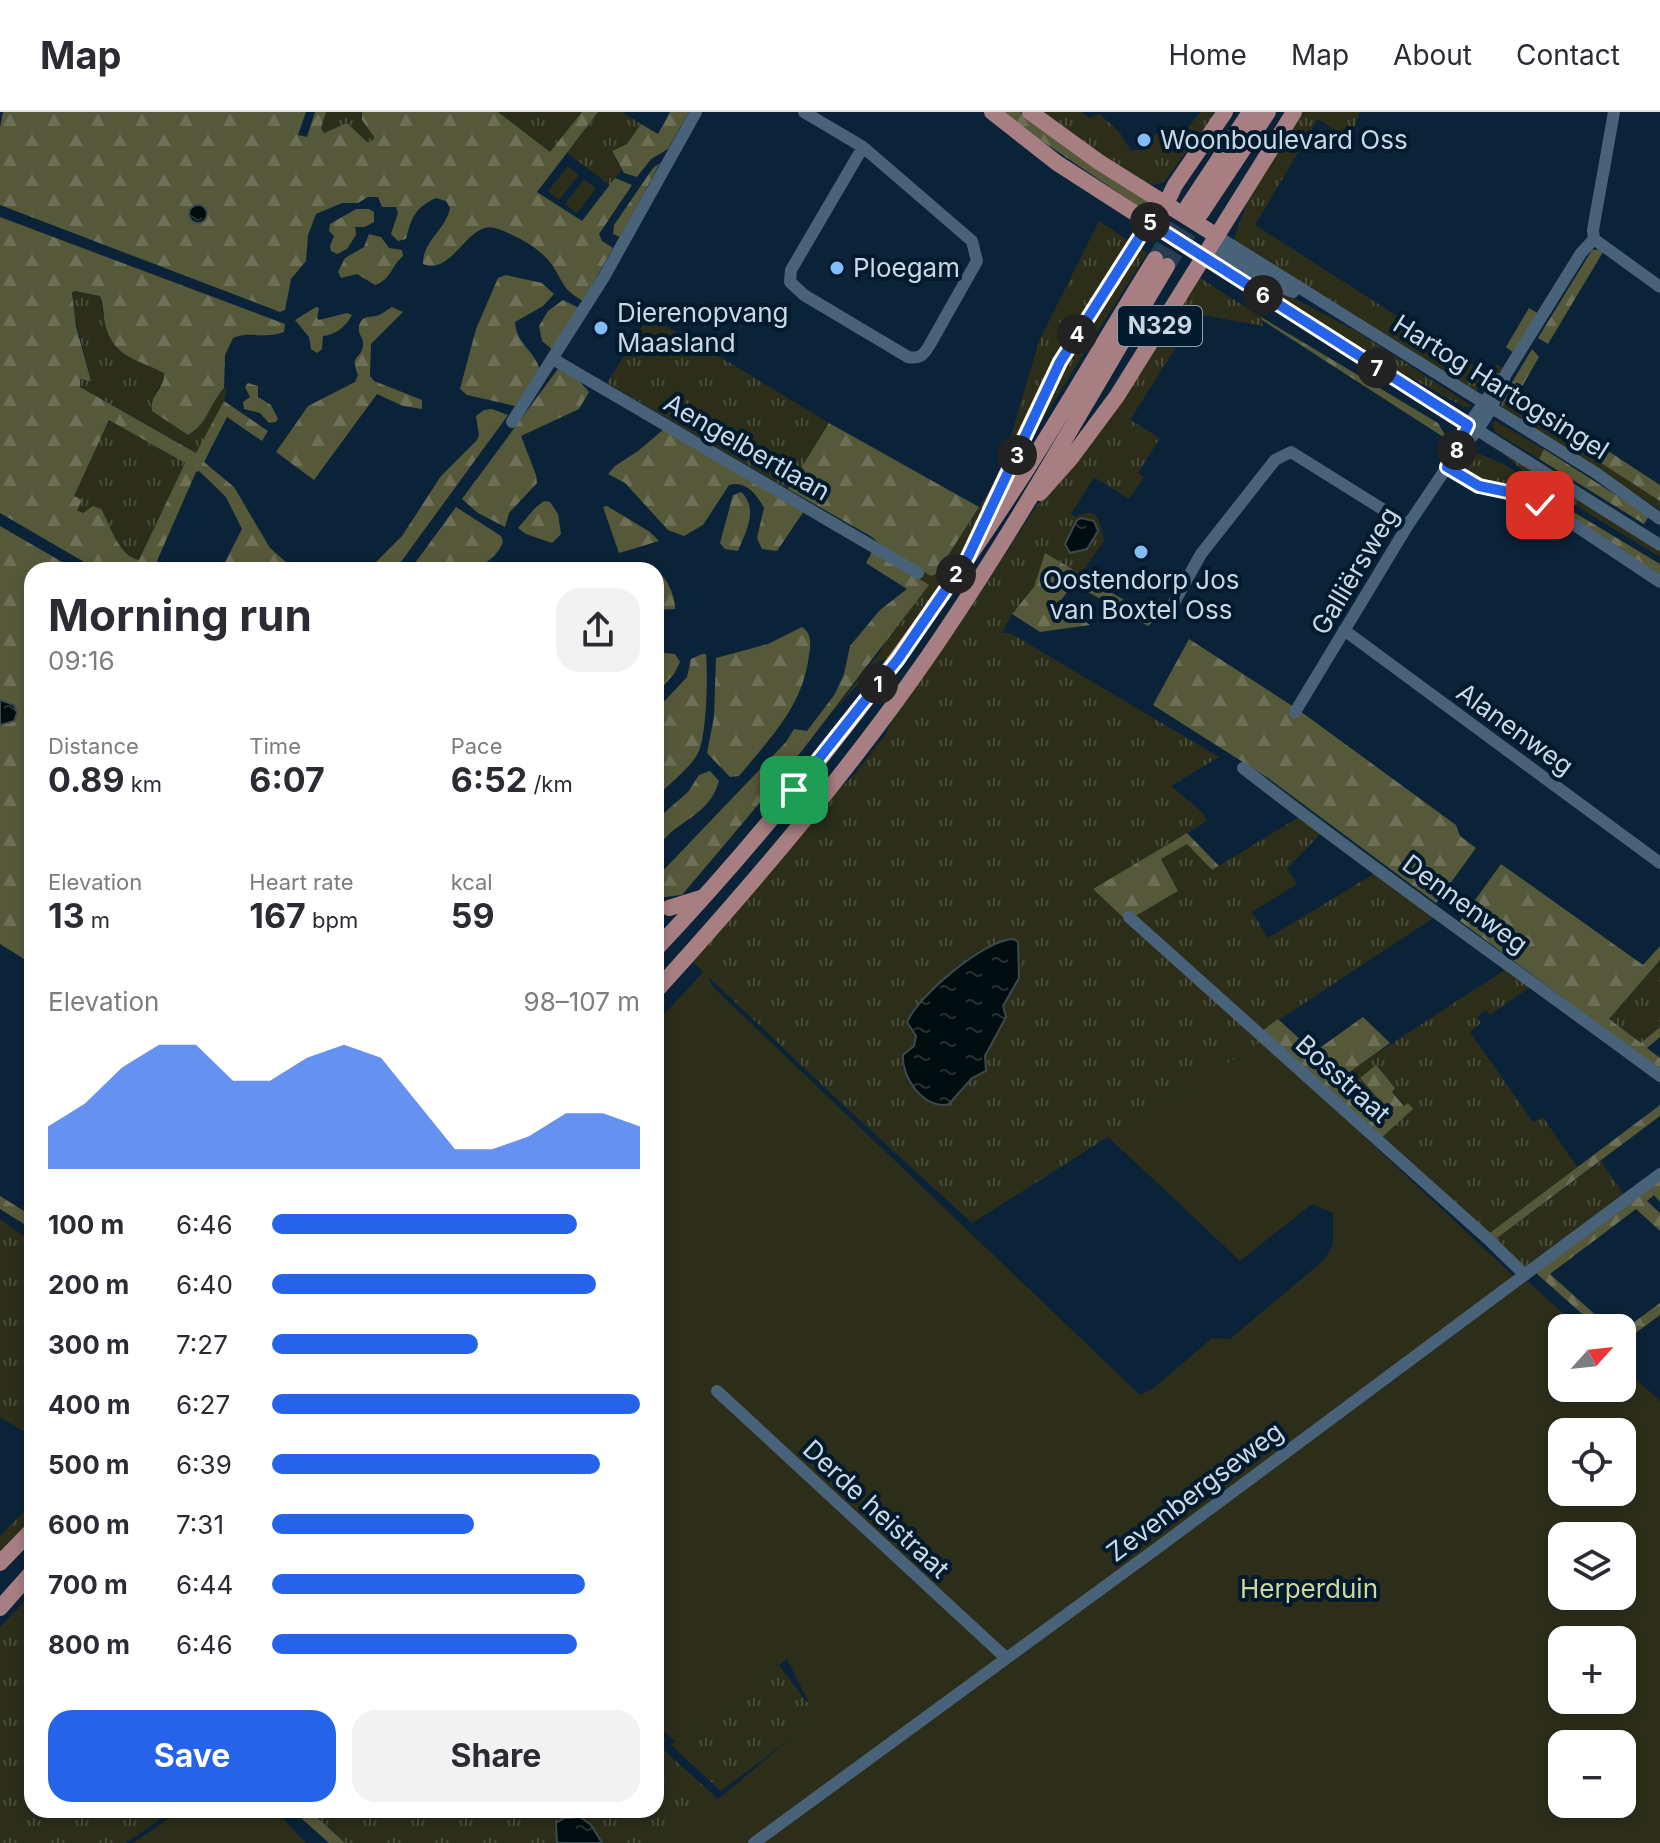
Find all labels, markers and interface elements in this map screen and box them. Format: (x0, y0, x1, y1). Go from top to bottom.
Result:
text: Map (40, 32, 121, 78)
text: Home (1168, 38, 1247, 72)
text: Map (1291, 38, 1349, 72)
text: About (1393, 38, 1472, 72)
text: Contact (1516, 38, 1620, 72)
place label: Woonboulevard Oss (1160, 124, 1408, 155)
marker: Woonboulevard Oss (1135, 131, 1153, 149)
pin: 5 (1130, 202, 1170, 242)
text: 5 (1143, 209, 1157, 235)
place label: Ploegam (853, 252, 960, 283)
marker: Ploegam (828, 259, 846, 277)
pin: 6 (1243, 275, 1283, 315)
text: 6 (1256, 282, 1270, 308)
place label: Dierenopvang Maasland (617, 297, 789, 358)
road number: N329 (1118, 306, 1202, 346)
street label: Hartog Hartogsingel (1388, 308, 1615, 465)
pin: 4 (1057, 314, 1097, 354)
marker: Dierenopvang Maasland (592, 319, 610, 337)
text: 4 (1070, 321, 1084, 347)
pin: 7 (1357, 348, 1397, 388)
text: 7 (1371, 355, 1383, 381)
street label: Aengelbertlaan (659, 387, 836, 507)
pin: 8 (1437, 430, 1477, 470)
pin: 3 (997, 435, 1037, 475)
text: 8 (1450, 437, 1464, 463)
text: 3 (1010, 442, 1024, 468)
pin (1506, 471, 1574, 539)
icon: check (1518, 483, 1562, 527)
street label: Galliërsweg (1304, 501, 1405, 640)
marker: Oostendorp Jos van Boxtel Oss (1132, 543, 1150, 561)
pin: 2 (936, 554, 976, 594)
text: 2 (949, 561, 963, 587)
place label: Oostendorp Jos van Boxtel Oss (1042, 564, 1240, 625)
text: Morning run (48, 588, 312, 642)
button: share (556, 588, 640, 672)
text: 09:16 (48, 645, 115, 676)
pin: 1 (858, 664, 898, 704)
text: 1 (873, 671, 883, 697)
street label: Alanenweg (1451, 676, 1580, 781)
text: Distance (48, 733, 139, 759)
text: Time (249, 733, 301, 759)
text: Pace (451, 733, 502, 759)
pin (760, 756, 828, 824)
text: 0.89 (48, 759, 125, 800)
text: 6:07 (249, 759, 325, 800)
text: 6:52 (451, 759, 527, 800)
icon: arrive (772, 768, 816, 812)
text: km (125, 771, 162, 797)
text: /km (527, 771, 573, 797)
street label: Dennenweg (1397, 848, 1534, 959)
text: Elevation (48, 869, 142, 895)
text: Heart rate (249, 869, 354, 895)
text: kcal (451, 869, 493, 895)
text: 13 (48, 895, 85, 936)
text: 167 (249, 895, 306, 936)
text: 59 (451, 895, 494, 936)
text: m (85, 907, 110, 933)
text: bpm (306, 907, 358, 933)
text: Elevation (48, 986, 159, 1017)
text: 98–107 m (524, 986, 640, 1017)
street label: Bosstraat (1290, 1028, 1397, 1129)
text: 100 m (48, 1209, 124, 1240)
text: 6:46 (176, 1209, 233, 1240)
text: 200 m (48, 1269, 129, 1300)
text: 6:40 (176, 1269, 233, 1300)
north arrow (1548, 1314, 1636, 1402)
map controls (1548, 1314, 1636, 1818)
text: 300 m (48, 1329, 130, 1360)
text: 7:27 (176, 1329, 228, 1360)
text: 400 m (48, 1389, 131, 1420)
text: 6:27 (176, 1389, 230, 1420)
street label: Zevenbergseweg (1101, 1415, 1289, 1568)
button: locate (1548, 1418, 1636, 1506)
street label: Derde heistraat (797, 1433, 956, 1584)
text: 500 m (48, 1449, 130, 1480)
text: 6:39 (176, 1449, 232, 1480)
text: 600 m (48, 1509, 130, 1540)
text: 7:31 (176, 1509, 224, 1540)
button: layers (1548, 1522, 1636, 1610)
text: 700 m (48, 1569, 128, 1600)
text: 6:44 (176, 1569, 233, 1600)
park label: Herperduin (1240, 1573, 1378, 1604)
button: + (1548, 1626, 1636, 1714)
text: 800 m (48, 1629, 130, 1660)
text: 6:46 (176, 1629, 233, 1660)
button: Save (48, 1710, 336, 1802)
button: Share (352, 1710, 640, 1802)
button: − (1548, 1730, 1636, 1818)

